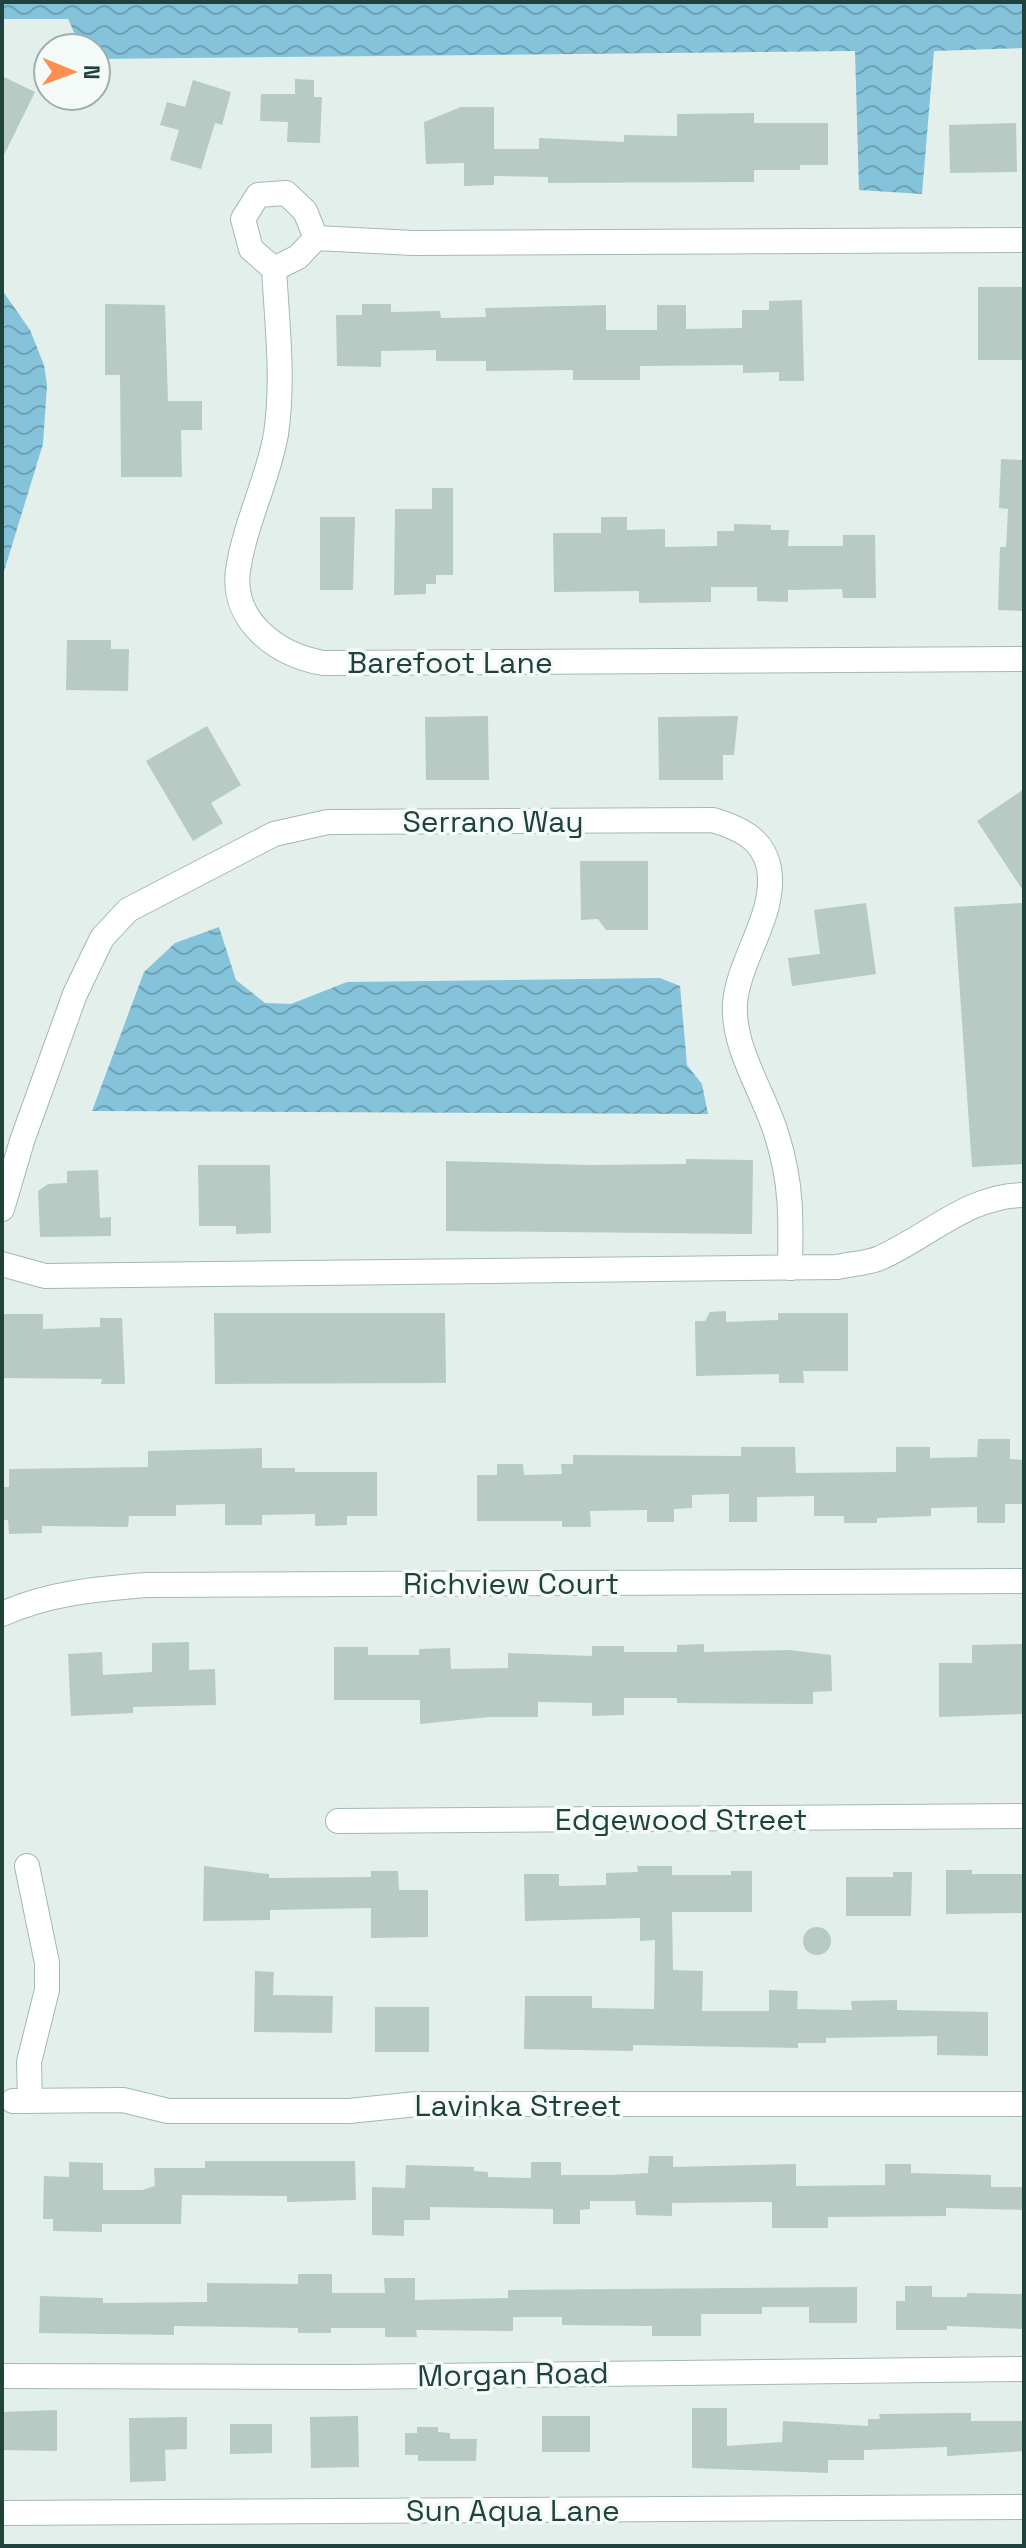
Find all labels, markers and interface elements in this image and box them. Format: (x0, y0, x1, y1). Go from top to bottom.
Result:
north arrow (32, 32, 112, 112)
text: N (78, 65, 106, 80)
street label: Barefoot Lane (347, 643, 553, 682)
street label: Serrano Way (402, 802, 584, 841)
street label: Richview Court (403, 1564, 619, 1603)
street label: Edgewood Street (555, 1800, 807, 1839)
street label: Lavinka Street (414, 2086, 622, 2125)
street label: Morgan Road (417, 2353, 609, 2395)
street label: Sun Aqua Lane (406, 2491, 620, 2530)

